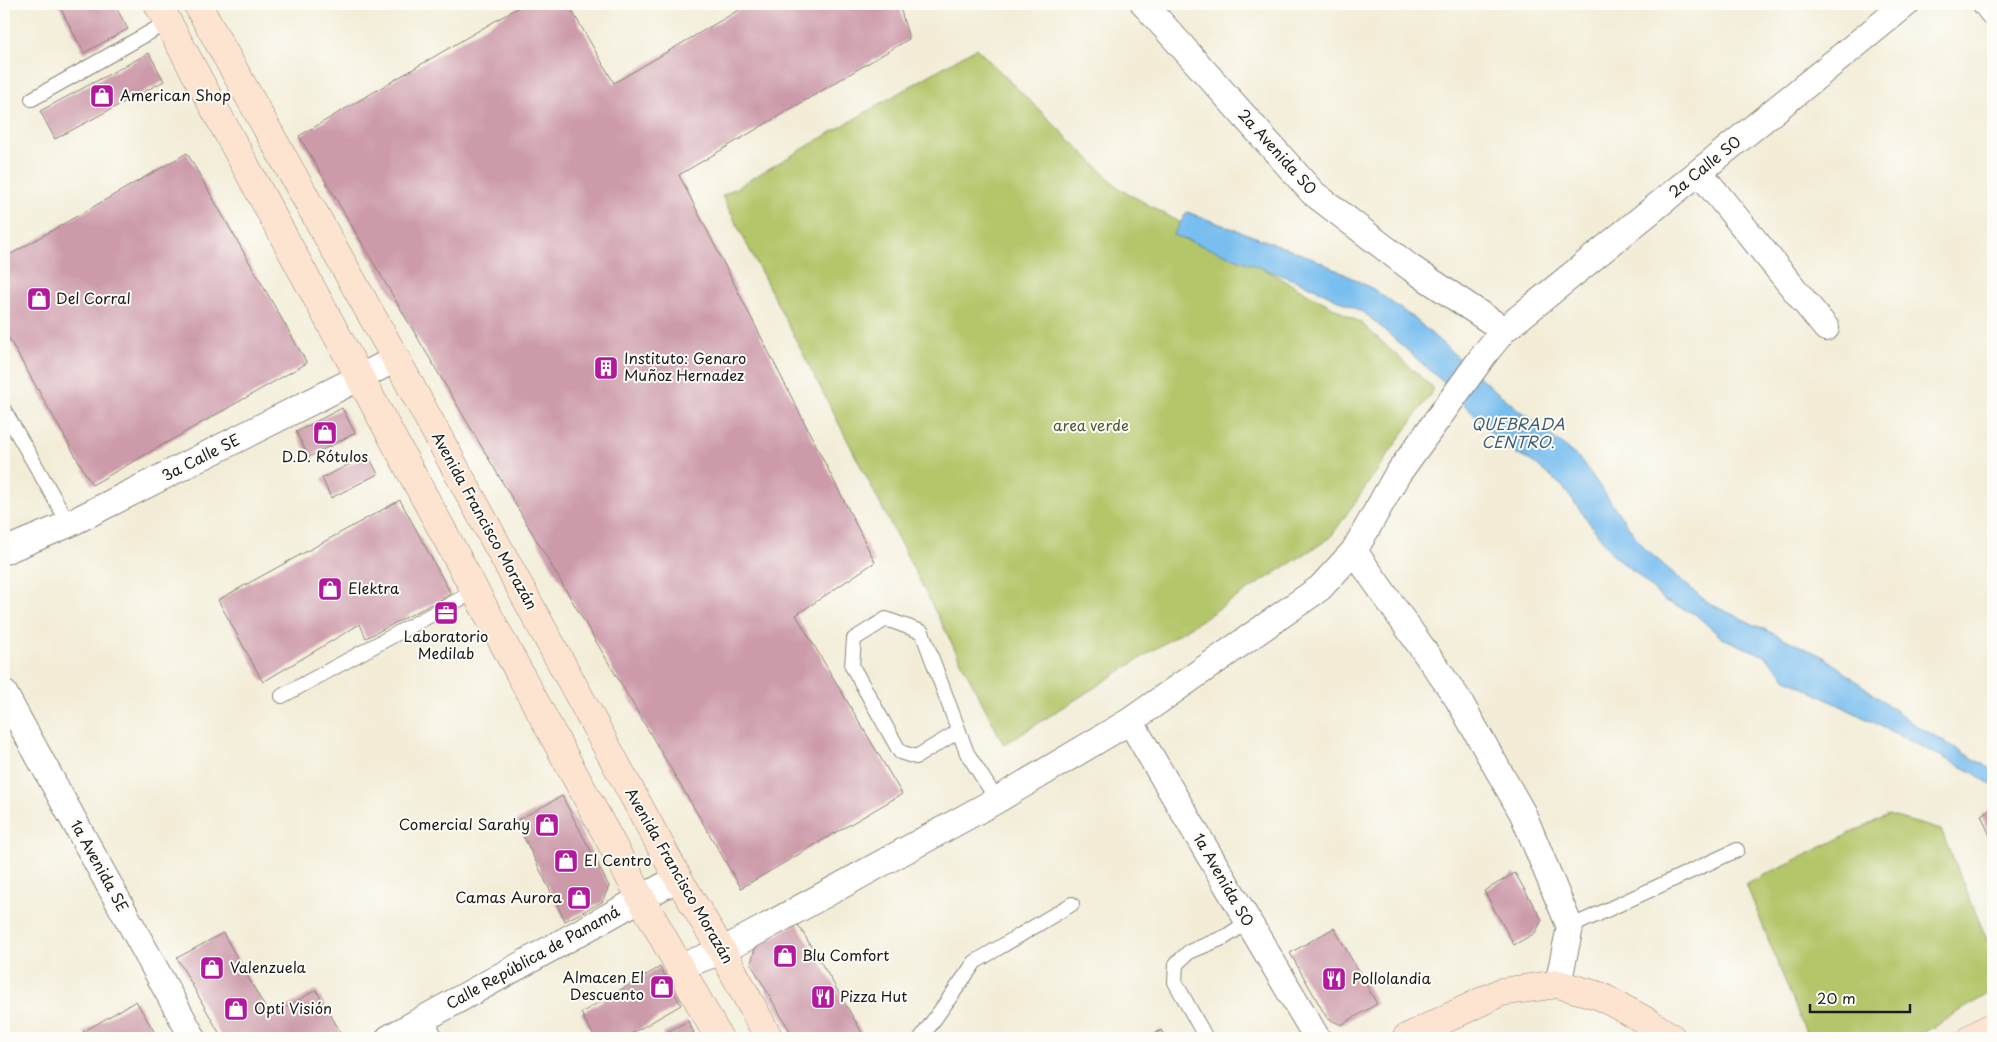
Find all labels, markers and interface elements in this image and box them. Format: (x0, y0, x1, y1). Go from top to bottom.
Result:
shop icon: American Shop (89, 83, 115, 109)
place label: American Shop (120, 83, 231, 106)
street label: 2a Avenida SO (1233, 103, 1323, 199)
street label: 2a Calle SO (1663, 129, 1745, 202)
shop icon: Del Corral (26, 286, 52, 312)
place label: Del Corral (56, 286, 131, 309)
place label: Instituto: Genaro Muñoz Hernadez (624, 346, 746, 386)
building icon: Instituto: Genaro Muñoz Hernadez (593, 355, 619, 381)
water label: QUEBRADA CENTRO. (1471, 411, 1565, 453)
park label: area verde (1053, 413, 1129, 436)
shop icon: D.D. Rótulos (312, 420, 338, 446)
street label: 3a Calle SE (157, 427, 243, 486)
street label: Avenida Francisco Morazán (427, 427, 544, 613)
place label: D.D. Rótulos (282, 444, 368, 467)
shop icon: Elektra (317, 576, 343, 602)
place label: Elektra (348, 576, 400, 599)
office icon: Laboratorio Medilab (433, 600, 459, 626)
place label: Laboratorio Medilab (404, 624, 488, 664)
street label: Avenida Francisco Morazán (620, 783, 740, 968)
place label: Comercial Sarahy (399, 812, 530, 835)
shop icon: Comercial Sarahy (534, 812, 560, 838)
street label: 1a Avenida SE (65, 815, 135, 916)
street label: 1a Avenida SO (1188, 828, 1260, 930)
shop icon: El Centro (553, 848, 579, 874)
place label: El Centro (584, 848, 652, 871)
place label: Camas Aurora (455, 885, 562, 908)
shop icon: Camas Aurora (566, 885, 592, 911)
street label: Calle República de Panamá (441, 899, 624, 1014)
shop icon: Blu Comfort (772, 943, 798, 969)
place label: Blu Comfort (802, 943, 889, 966)
shop icon: Valenzuela (199, 955, 225, 981)
place label: Valenzuela (230, 955, 307, 978)
place label: Almacen El Descuento (563, 965, 644, 1005)
restaurant icon: Pollolandia (1321, 966, 1347, 992)
place label: Pollolandia (1352, 966, 1431, 989)
shop icon: Almacen El Descuento (649, 974, 675, 1000)
scale bar (1810, 982, 1910, 1014)
restaurant icon: Pizza Hut (810, 984, 836, 1010)
place label: Pizza Hut (840, 984, 907, 1007)
text: 20 m (1817, 986, 1856, 1009)
shop icon: Opti Visión (223, 996, 249, 1022)
place label: Opti Visión (254, 996, 332, 1019)

